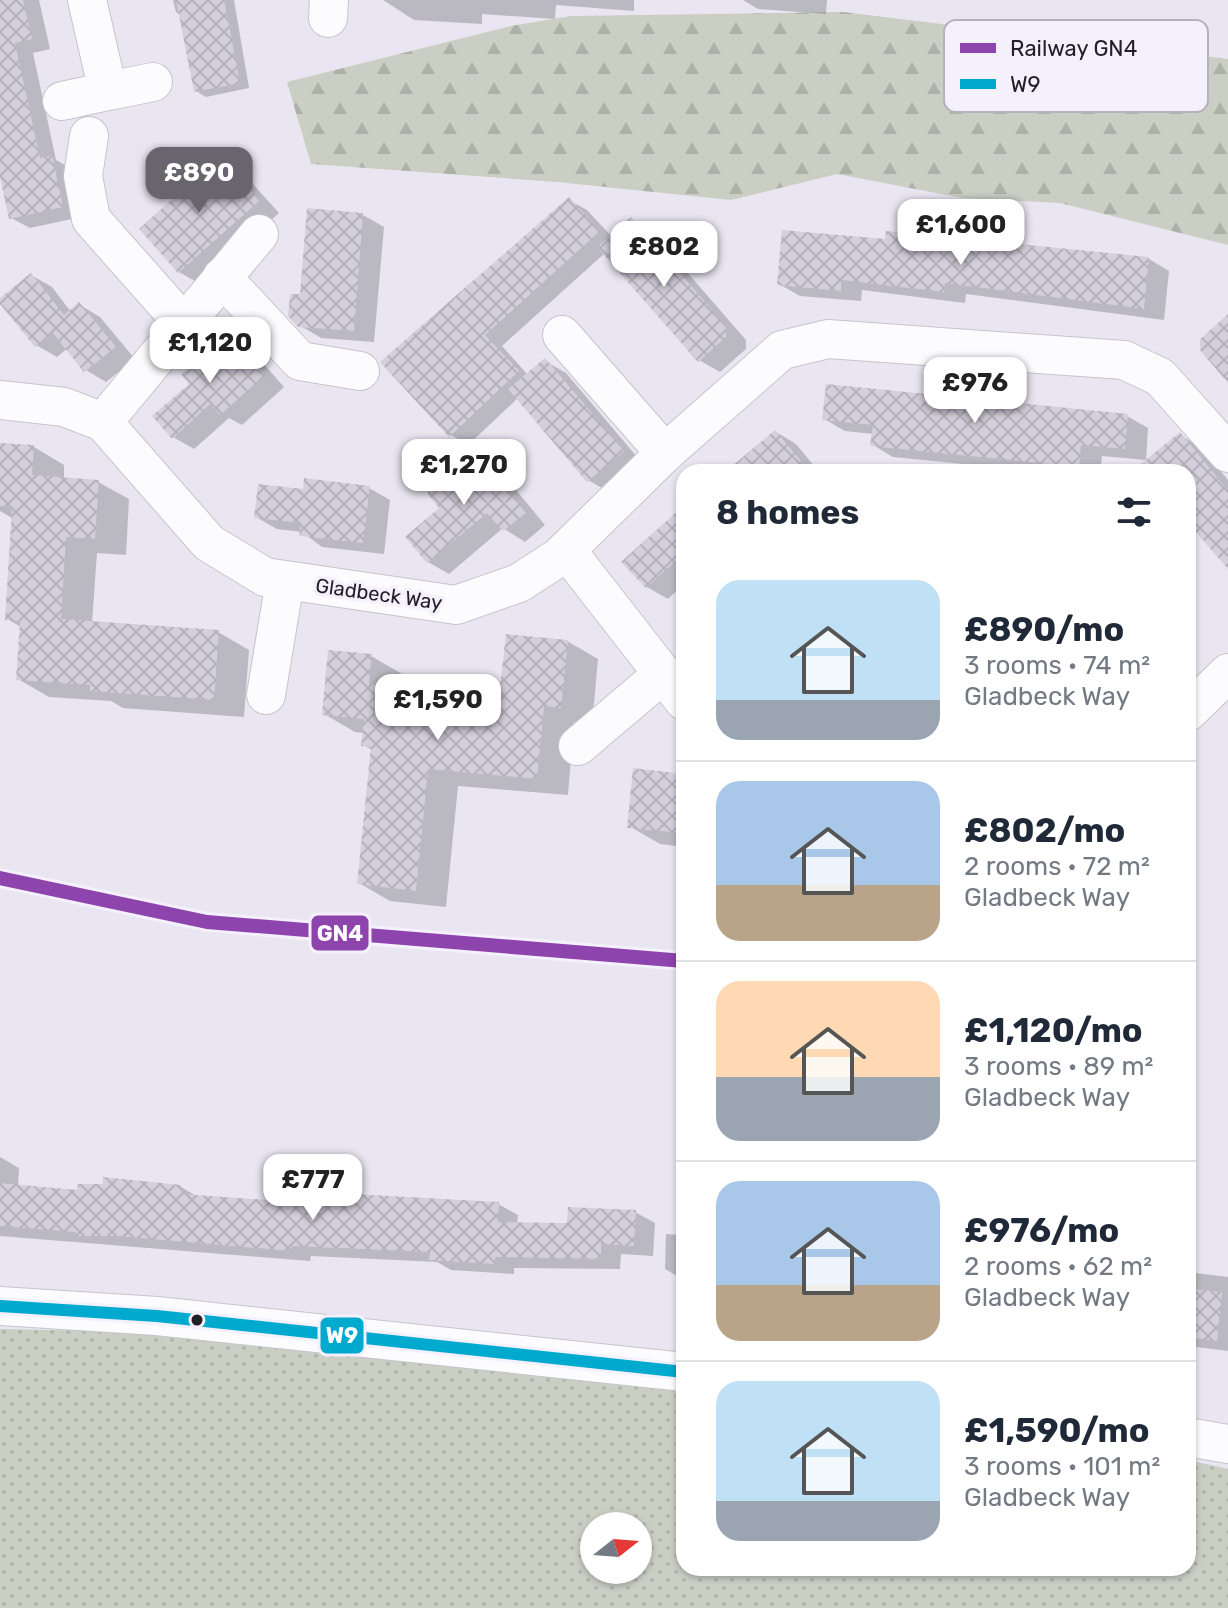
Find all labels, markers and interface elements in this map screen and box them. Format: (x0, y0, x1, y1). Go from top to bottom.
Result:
legend (944, 20, 1208, 112)
text: Railway GN4 (1010, 35, 1137, 62)
text: W9 (1010, 71, 1041, 98)
pin: £890 (152, 147, 246, 215)
text: £890 (164, 157, 234, 188)
pin: £1,600 (896, 199, 1026, 267)
text: £1,600 (915, 209, 1007, 240)
pin: £802 (617, 221, 711, 289)
text: £802 (629, 231, 699, 262)
pin: £1,120 (145, 317, 275, 385)
text: £1,120 (168, 327, 252, 358)
pin: £976 (928, 357, 1022, 425)
text: £976 (942, 367, 1008, 398)
pin: £1,270 (399, 439, 529, 507)
text: £1,270 (420, 449, 508, 480)
icon: filters (1112, 490, 1156, 534)
text: 8 homes (716, 492, 859, 533)
street label: Gladbeck Way (314, 573, 444, 615)
text: £890/mo (964, 609, 1124, 650)
icon: home (780, 612, 876, 708)
text: 3 rooms · 74 m² (964, 650, 1150, 681)
pin: £1,590 (373, 674, 503, 742)
text: Gladbeck Way (964, 681, 1130, 712)
text: £1,590 (393, 684, 483, 715)
text: £802/mo (964, 810, 1125, 851)
icon: home (780, 813, 876, 909)
text: 2 rooms · 72 m² (964, 851, 1150, 882)
text: Gladbeck Way (964, 882, 1130, 913)
line badge: GN4 (310, 914, 370, 952)
text: GN4 (317, 920, 363, 947)
text: £1,120/mo (964, 1010, 1143, 1051)
icon: home (780, 1013, 876, 1109)
text: 3 rooms · 89 m² (964, 1051, 1153, 1082)
text: Gladbeck Way (964, 1082, 1130, 1113)
pin: £777 (266, 1154, 360, 1222)
text: £777 (281, 1164, 345, 1195)
text: £976/mo (964, 1210, 1119, 1251)
icon: home (780, 1213, 876, 1309)
text: 2 rooms · 62 m² (964, 1251, 1152, 1282)
text: Gladbeck Way (964, 1282, 1130, 1313)
unlabelled marker (189, 1312, 205, 1328)
line badge: W9 (319, 1316, 365, 1355)
text: W9 (326, 1322, 358, 1349)
text: £1,590/mo (964, 1410, 1150, 1451)
icon: home (780, 1413, 876, 1509)
text: 3 rooms · 101 m² (964, 1451, 1160, 1482)
text: Gladbeck Way (964, 1482, 1130, 1513)
north arrow (580, 1512, 652, 1584)
map controls (580, 1512, 652, 1584)

